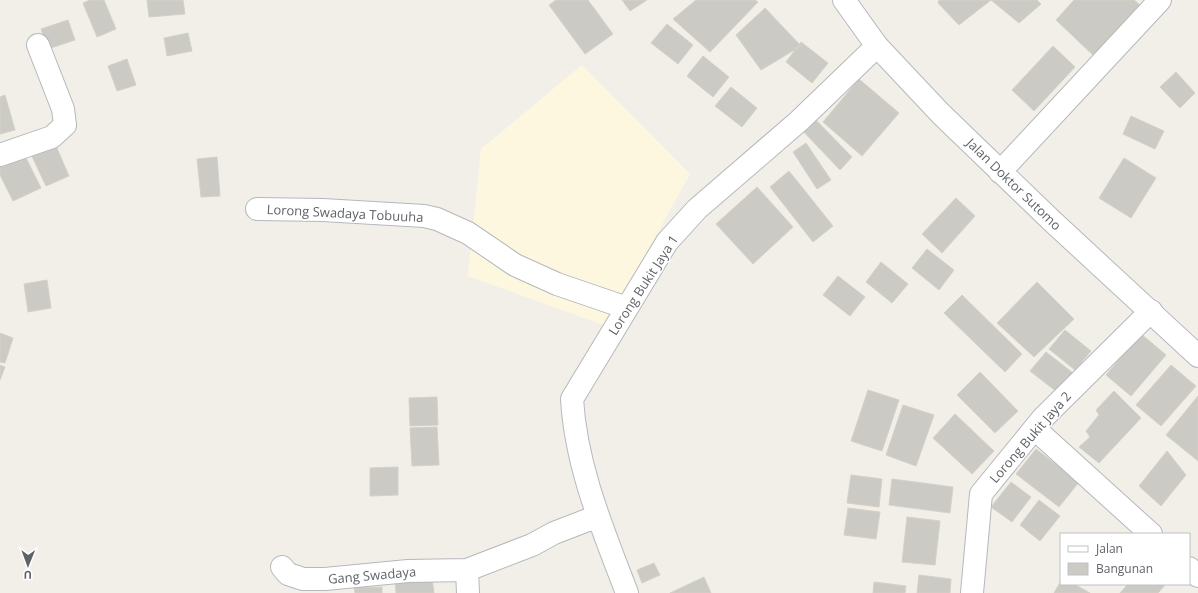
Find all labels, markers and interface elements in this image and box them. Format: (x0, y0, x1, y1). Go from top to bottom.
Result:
street label: Jalan Doktor Sutomo (961, 133, 1065, 234)
street label: Lorong Swadaya Tobuuha (266, 200, 424, 226)
street label: Lorong Bukit Jaya 1 (604, 231, 682, 339)
street label: Lorong Bukit Jaya 2 (985, 387, 1075, 487)
legend (1060, 533, 1190, 585)
text: Jalan (1095, 540, 1123, 557)
north arrow (8, 545, 48, 585)
text: Bangunan (1096, 560, 1153, 577)
street label: Gang Swadaya (327, 562, 417, 588)
text: U (24, 568, 32, 583)

